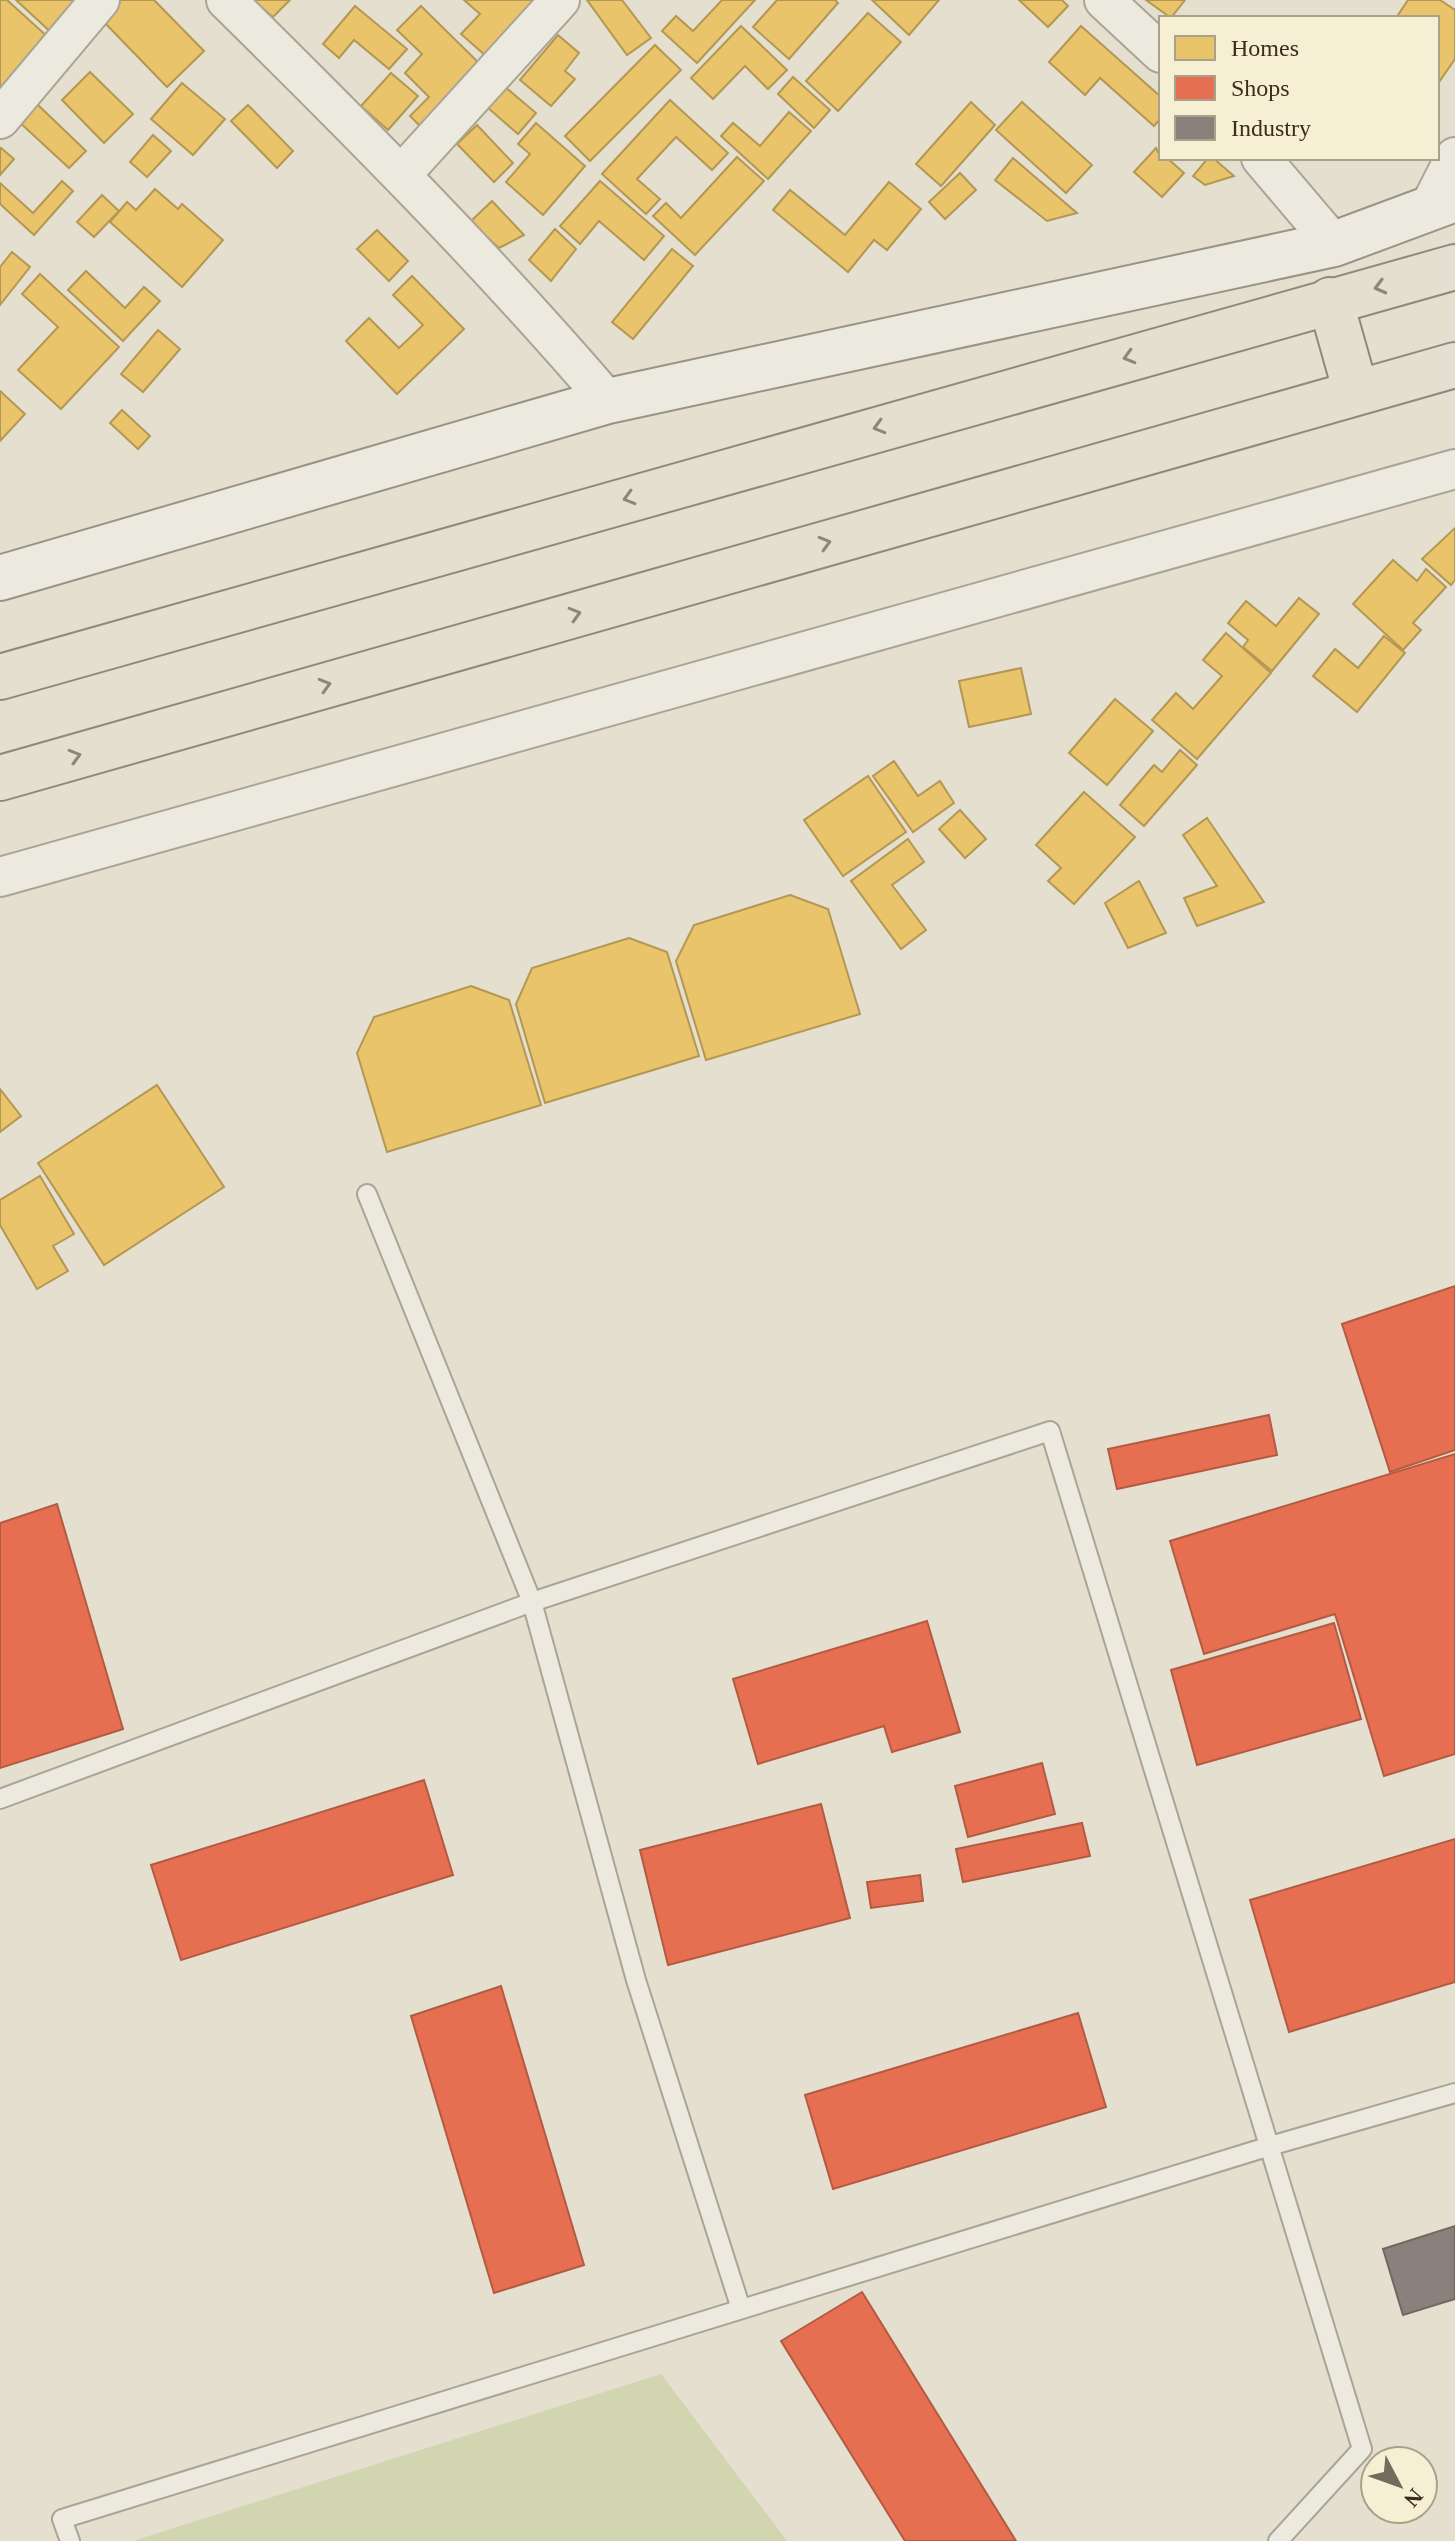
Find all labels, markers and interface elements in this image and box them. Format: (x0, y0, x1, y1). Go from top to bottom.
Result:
legend (1159, 16, 1439, 160)
text: Homes (1231, 35, 1299, 61)
text: Shops (1231, 75, 1290, 101)
text: Industry (1231, 115, 1311, 141)
one-way arrow (1373, 278, 1387, 294)
one-way arrow (1123, 348, 1137, 364)
one-way arrow (872, 418, 886, 435)
one-way arrow (622, 489, 636, 505)
one-way arrow (818, 536, 832, 553)
one-way arrow (568, 607, 582, 624)
one-way arrow (318, 678, 332, 695)
one-way arrow (68, 749, 82, 766)
north arrow (1359, 2445, 1439, 2525)
text: N (1399, 2484, 1428, 2512)

